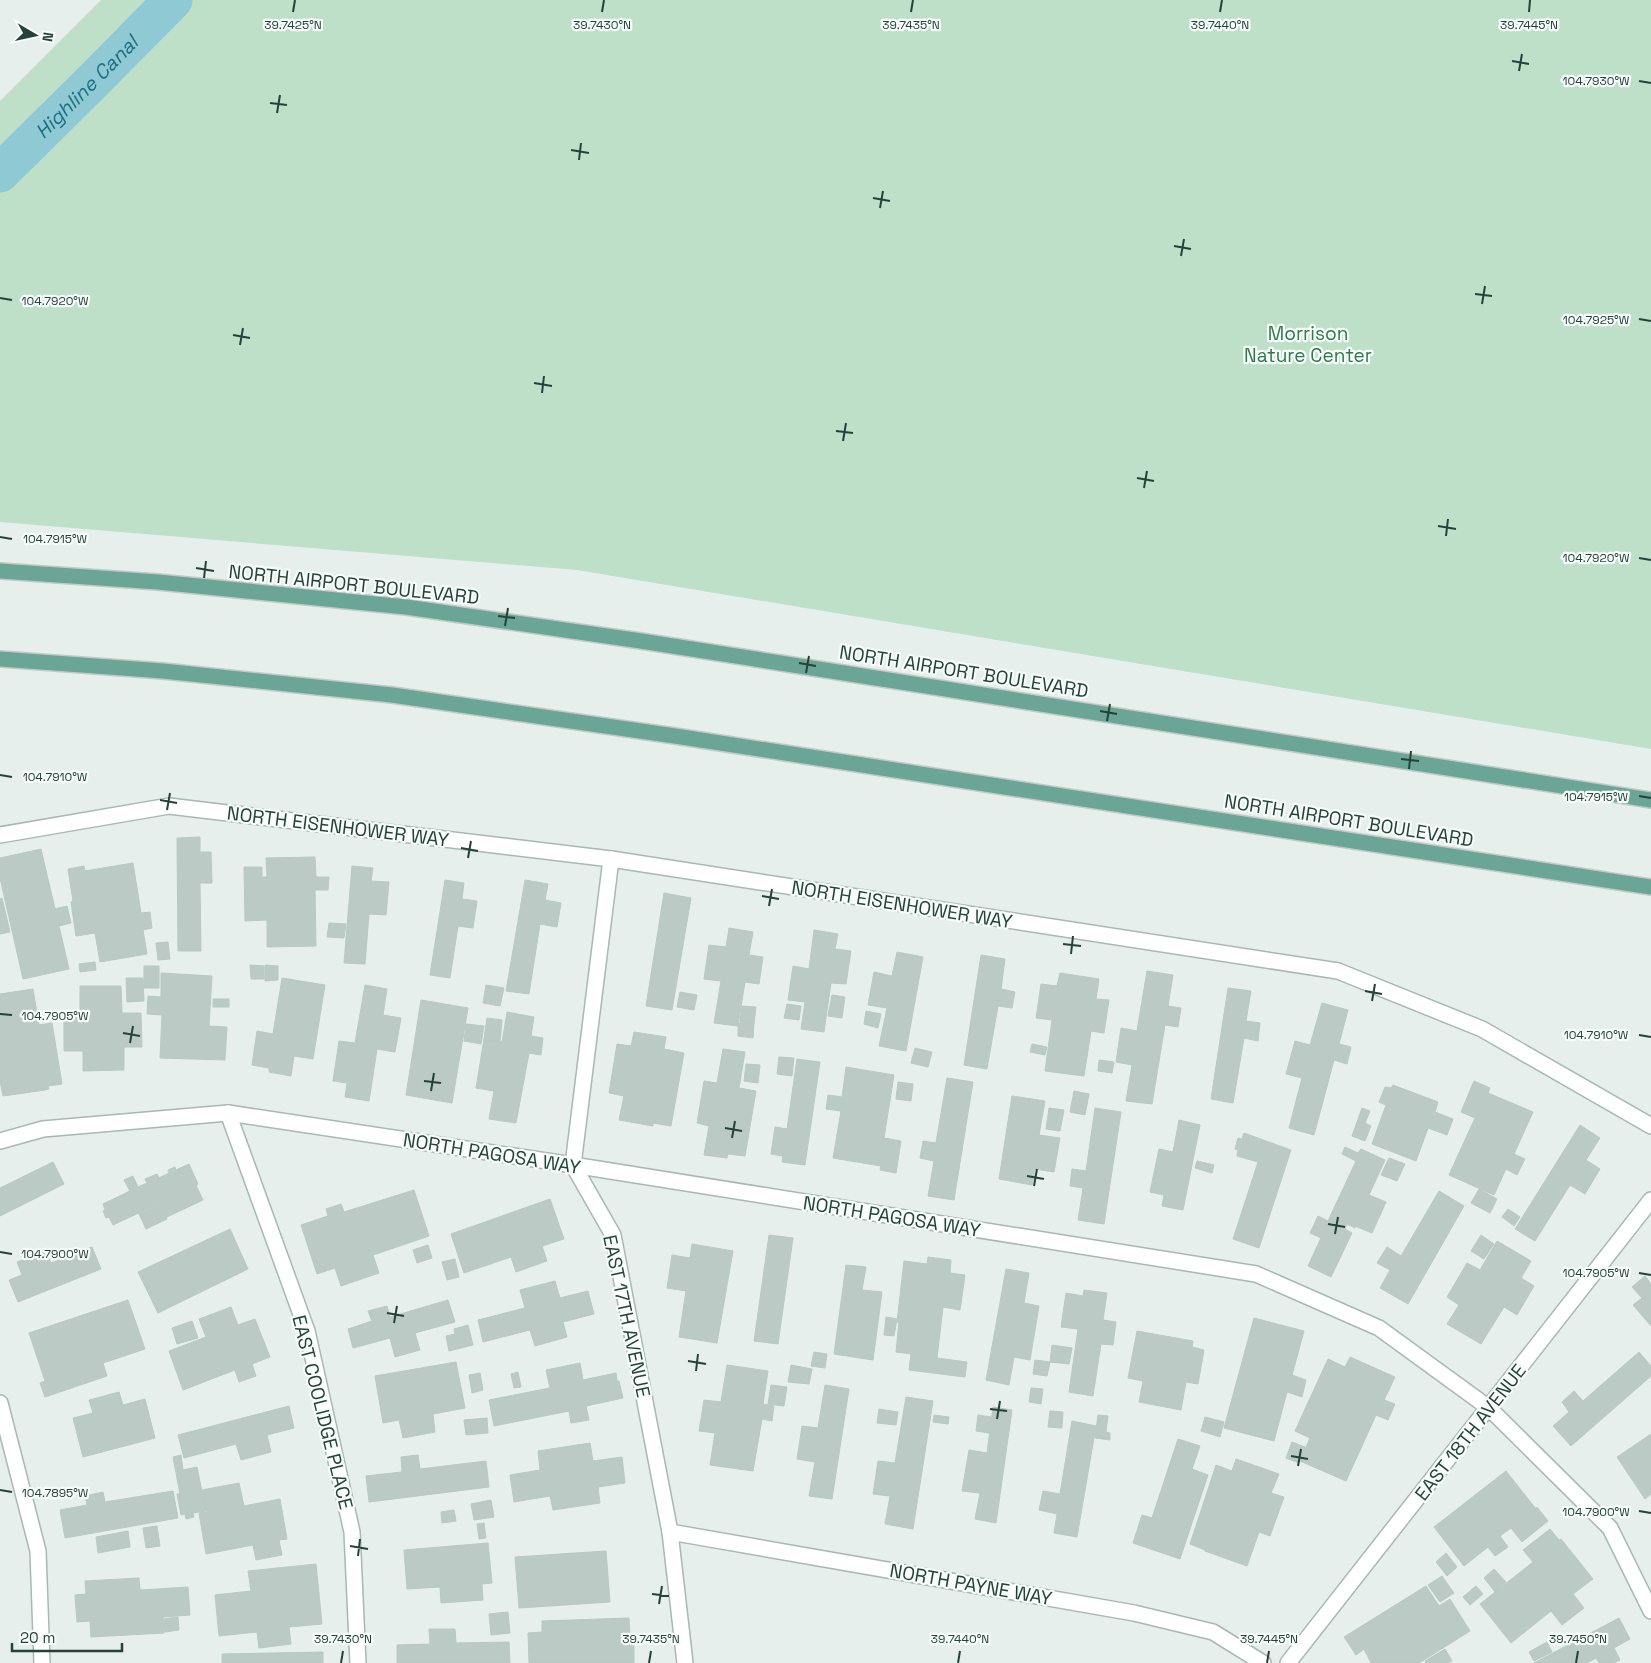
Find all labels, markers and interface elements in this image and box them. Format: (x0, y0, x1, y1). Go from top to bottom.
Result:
north arrow (10, 10, 60, 60)
text: 39.7425°N (264, 17, 322, 33)
text: 39.7430°N (573, 17, 631, 33)
text: 39.7435°N (882, 17, 940, 33)
text: 39.7440°N (1191, 17, 1249, 33)
text: 39.7445°N (1500, 17, 1558, 33)
water label: Highline Canal (30, 29, 145, 144)
text: N (38, 31, 57, 43)
text: 104.7930°W (1563, 73, 1630, 89)
text: 104.7920°W (22, 293, 89, 309)
text: 104.7925°W (1563, 312, 1630, 328)
park label: Morrison Nature Center (1244, 321, 1372, 368)
text: 104.7915°W (23, 531, 88, 547)
text: 104.7920°W (1563, 550, 1630, 566)
street label: NORTH AIRPORT BOULEVARD (227, 559, 480, 610)
street label: NORTH AIRPORT BOULEVARD (838, 639, 1090, 704)
text: 104.7910°W (23, 769, 88, 785)
street label: NORTH AIRPORT BOULEVARD (1223, 788, 1475, 853)
text: 104.7915°W (1564, 789, 1629, 805)
street label: NORTH EISENHOWER WAY (226, 800, 451, 853)
street label: NORTH EISENHOWER WAY (790, 875, 1015, 934)
text: 104.7905°W (22, 1008, 89, 1024)
text: 104.7910°W (1564, 1027, 1629, 1043)
street label: NORTH PAGOSA WAY (401, 1127, 583, 1180)
street label: NORTH PAGOSA WAY (801, 1190, 983, 1243)
street label: EAST 17TH AVENUE (597, 1233, 656, 1400)
text: 104.7900°W (21, 1246, 89, 1262)
text: 104.7905°W (1563, 1265, 1630, 1281)
street label: EAST COOLIDGE PLACE (286, 1313, 359, 1512)
street label: EAST 18TH AVENUE (1409, 1359, 1532, 1506)
text: 104.7895°W (22, 1485, 89, 1501)
text: 104.7900°W (1562, 1504, 1630, 1520)
street label: NORTH PAYNE WAY (888, 1558, 1054, 1611)
scale bar (12, 1620, 122, 1652)
text: 20 m (20, 1628, 55, 1647)
text: 39.7430°N (314, 1631, 372, 1647)
text: 39.7435°N (622, 1631, 680, 1647)
text: 39.7440°N (931, 1631, 989, 1647)
text: 39.7445°N (1240, 1631, 1298, 1647)
text: 39.7450°N (1549, 1631, 1607, 1647)

